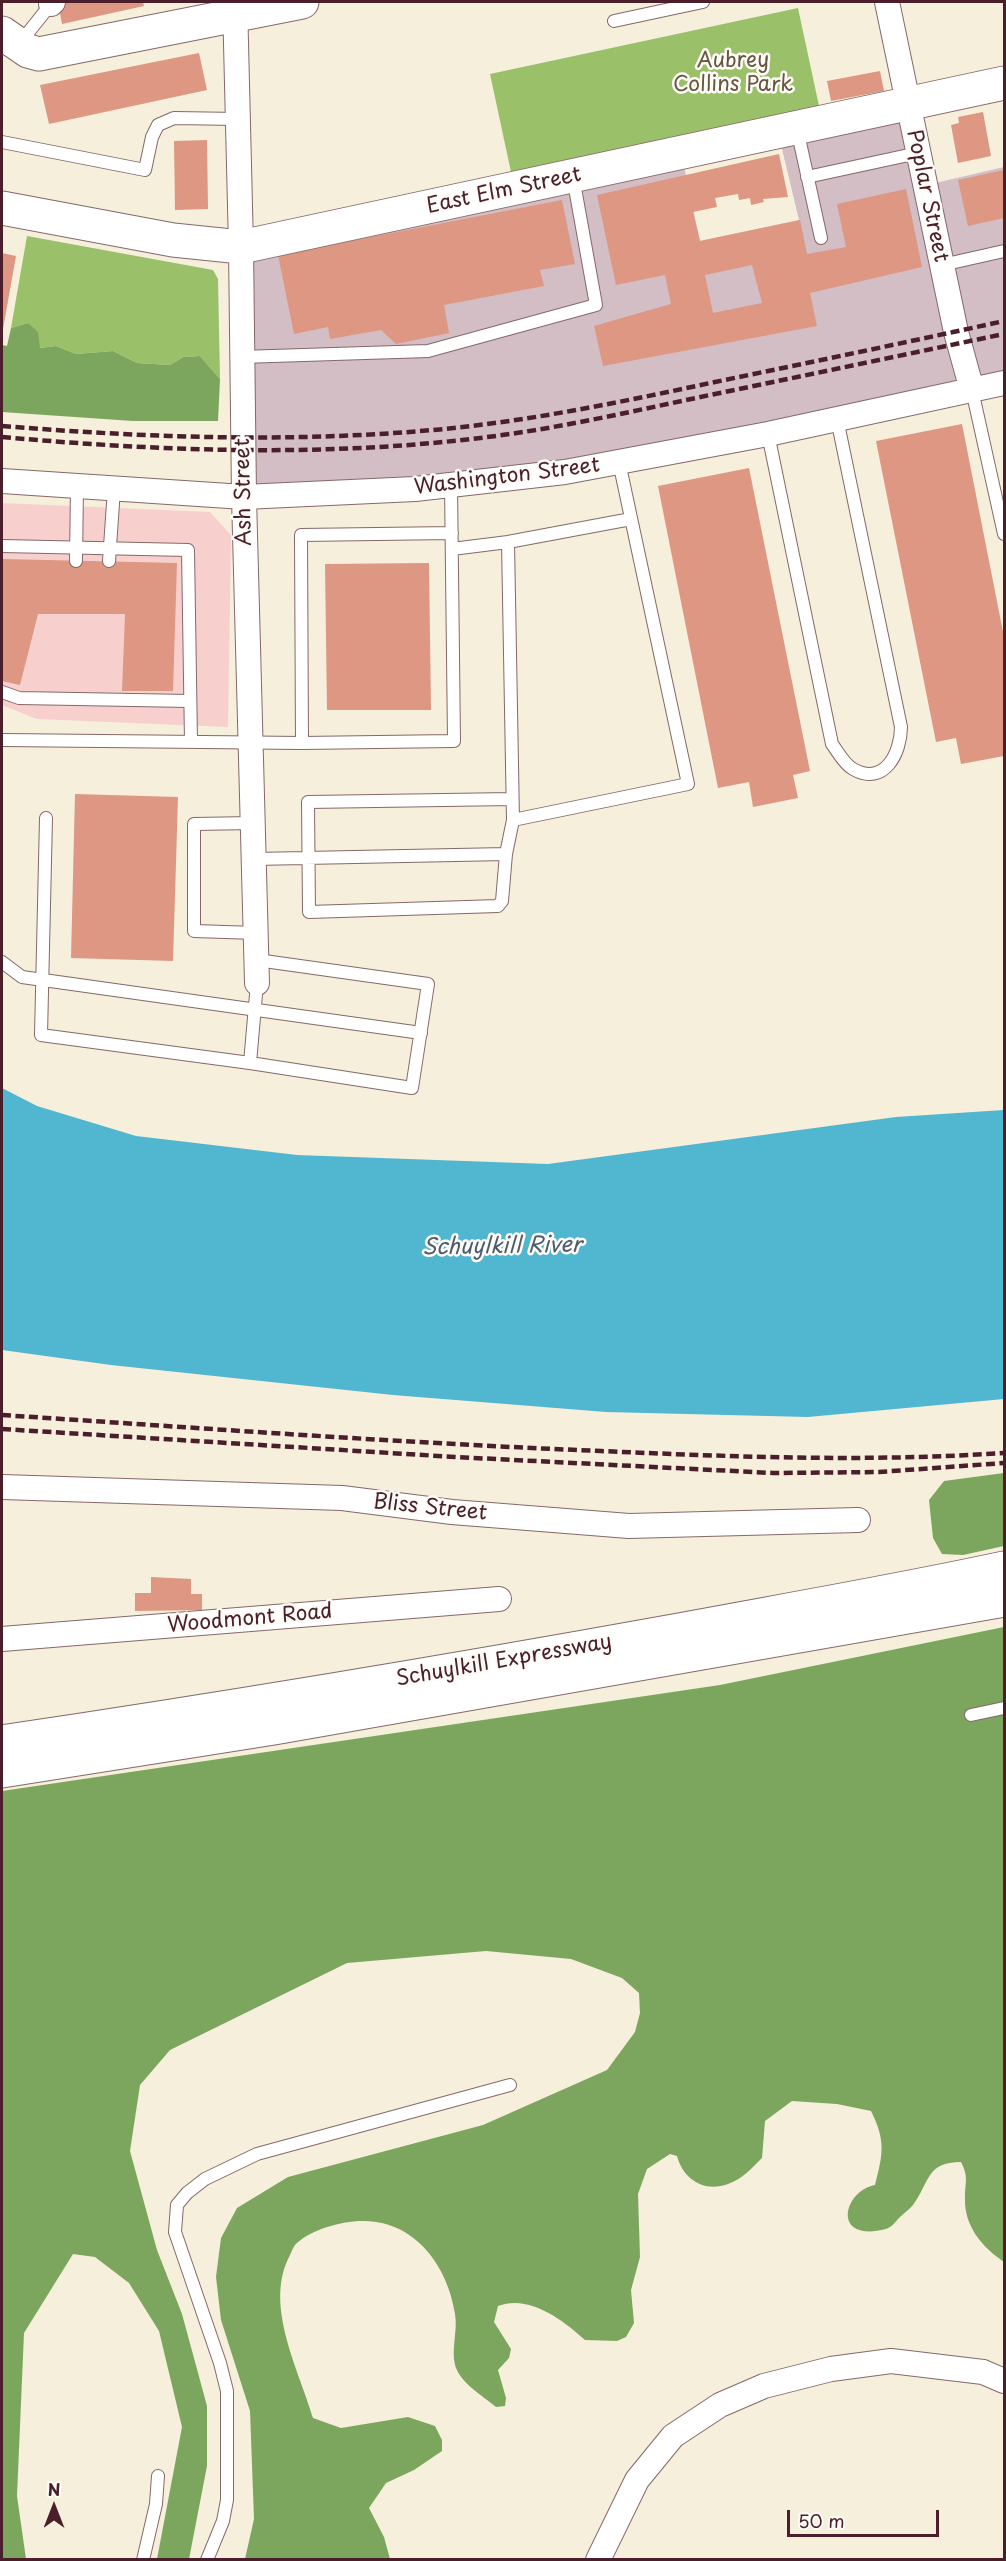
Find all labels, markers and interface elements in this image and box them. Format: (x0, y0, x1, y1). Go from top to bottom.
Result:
park label: Aubrey Collins Park (673, 48, 793, 98)
street label: Poplar Street (901, 128, 953, 264)
street label: East Elm Street (425, 162, 583, 220)
street label: Ash Street (230, 438, 258, 546)
street label: Washington Street (413, 453, 601, 501)
water label: Schuylkill River (422, 1232, 582, 1262)
street label: Bliss Street (372, 1489, 488, 1527)
street label: Woodmont Road (166, 1599, 334, 1639)
street label: Schuylkill Expressway (394, 1630, 614, 1692)
north arrow (24, 2477, 84, 2537)
text: N (48, 2477, 60, 2501)
scale bar (790, 2498, 942, 2536)
text: 50 m (798, 2507, 845, 2534)

